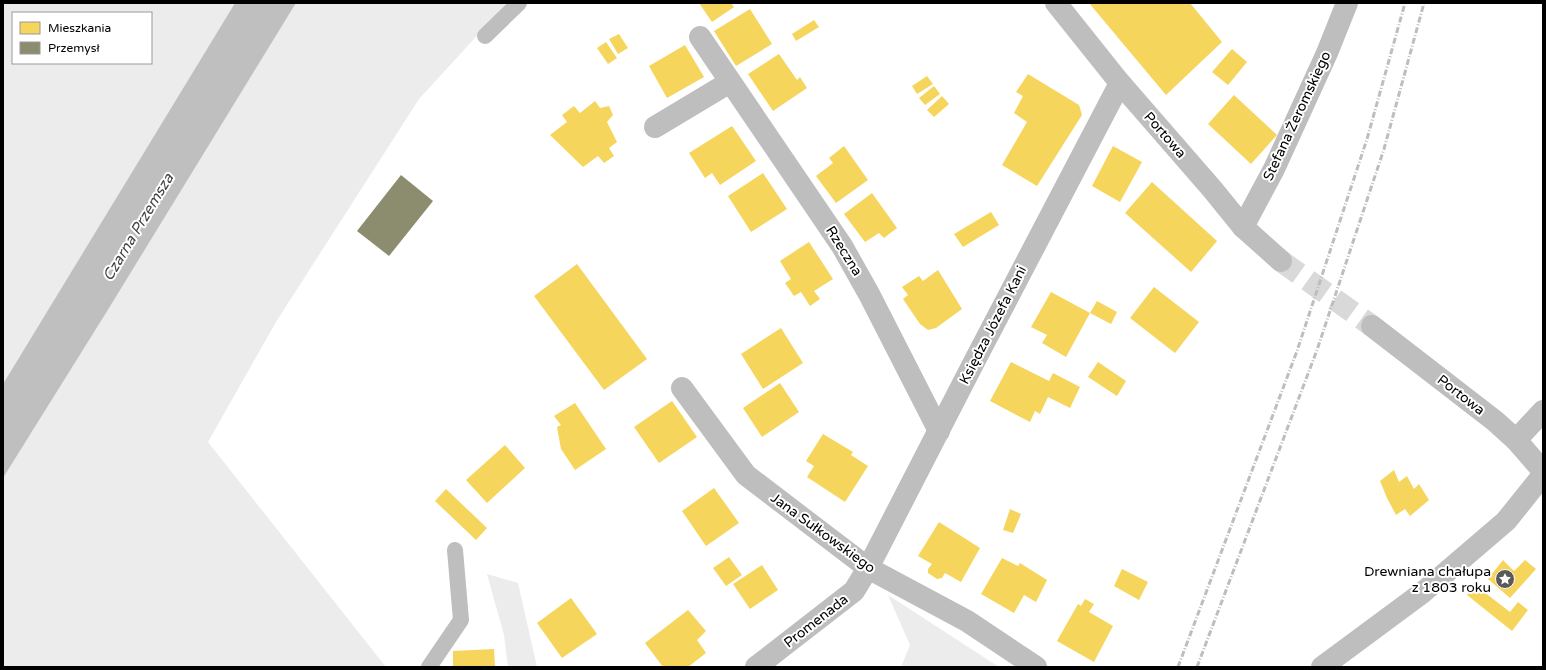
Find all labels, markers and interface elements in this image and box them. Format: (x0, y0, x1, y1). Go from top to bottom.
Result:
legend (12, 12, 152, 64)
text: Mieszkania (48, 21, 111, 35)
text: Przemysł (48, 41, 100, 55)
street label: Stefana Żeromskiego (1260, 49, 1334, 183)
street label: Portowa (1140, 108, 1190, 162)
water label: Czarna Przemsza (99, 170, 177, 284)
street label: Rzeczna (822, 223, 866, 279)
street label: Księdza Józefa Kani (956, 263, 1030, 387)
street label: Portowa (1434, 371, 1488, 419)
street label: Jana Sułkowskiego (767, 489, 879, 577)
place label: Drewniana chałupa z 1803 roku (1364, 563, 1491, 596)
place icon: Drewniana chałupa z 1803 roku (1494, 568, 1516, 590)
street label: Promenada (780, 591, 852, 651)

